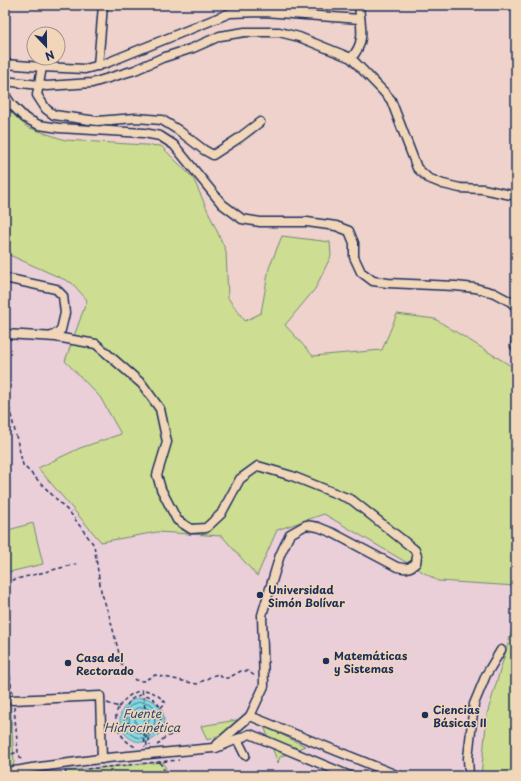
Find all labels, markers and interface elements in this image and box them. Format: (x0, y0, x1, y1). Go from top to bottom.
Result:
north arrow (26, 26, 66, 66)
text: N (42, 46, 57, 65)
place label: Universidad Simón Bolívar (268, 581, 345, 611)
marker: Universidad Simón Bolívar (255, 590, 265, 600)
place label: Matemáticas y Sistemas (334, 647, 408, 677)
place label: Casa del Rectorado (76, 649, 134, 679)
marker: Matemáticas y Sistemas (321, 656, 331, 666)
marker: Casa del Rectorado (63, 658, 73, 668)
place label: Ciencias Básicas II (433, 701, 487, 731)
water label: Fuente Hidrocinética (104, 704, 181, 736)
marker: Ciencias Básicas II (420, 710, 430, 720)

